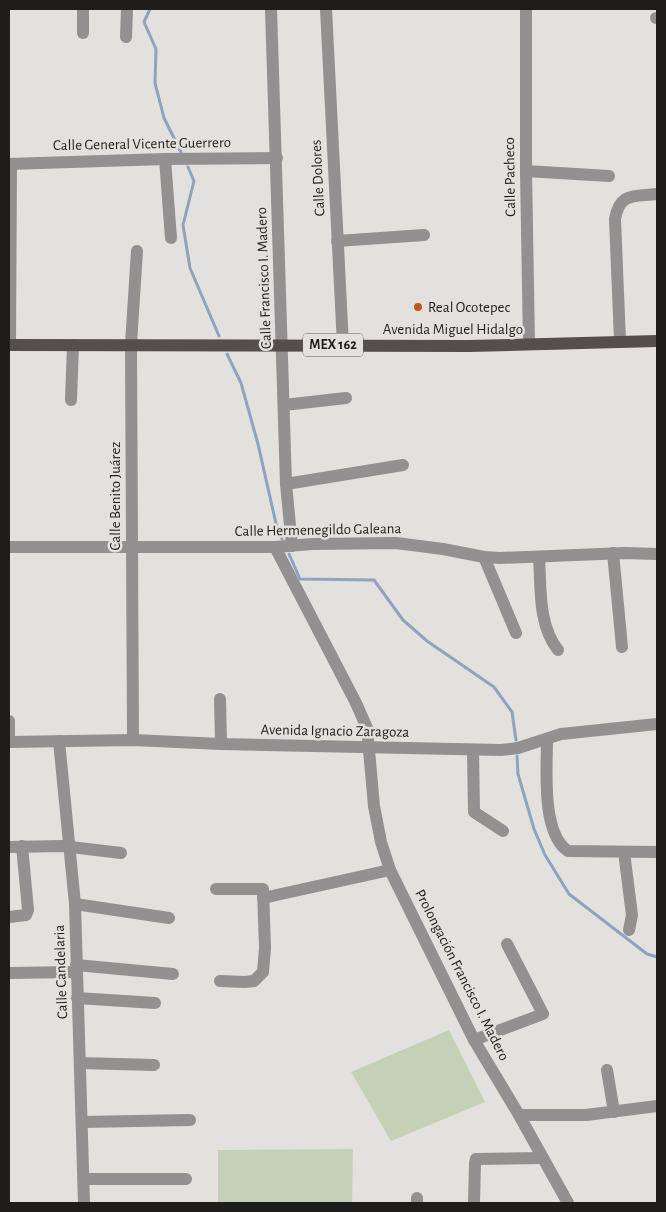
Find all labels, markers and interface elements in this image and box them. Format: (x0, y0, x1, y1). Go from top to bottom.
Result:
street label: Calle General Vicente Guerrero (53, 135, 231, 153)
street label: Calle Pacheco (502, 137, 518, 217)
street label: Calle Dolores (309, 139, 327, 217)
street label: Calle Francisco I. Madero (254, 207, 274, 349)
place label: Real Ocotepec (428, 300, 511, 315)
marker: Real Ocotepec (412, 301, 424, 313)
street label: Avenida Miguel Hidalgo (383, 322, 523, 337)
road number: MEX 162 (303, 334, 363, 356)
street label: Calle Benito Juárez (108, 442, 123, 551)
street label: Calle Hermenegildo Galeana (234, 521, 402, 539)
street label: Avenida Ignacio Zaragoza (261, 722, 410, 740)
street label: Prolongación Francisco I. Madero (412, 887, 512, 1063)
street label: Calle Candelaria (52, 924, 70, 1019)

